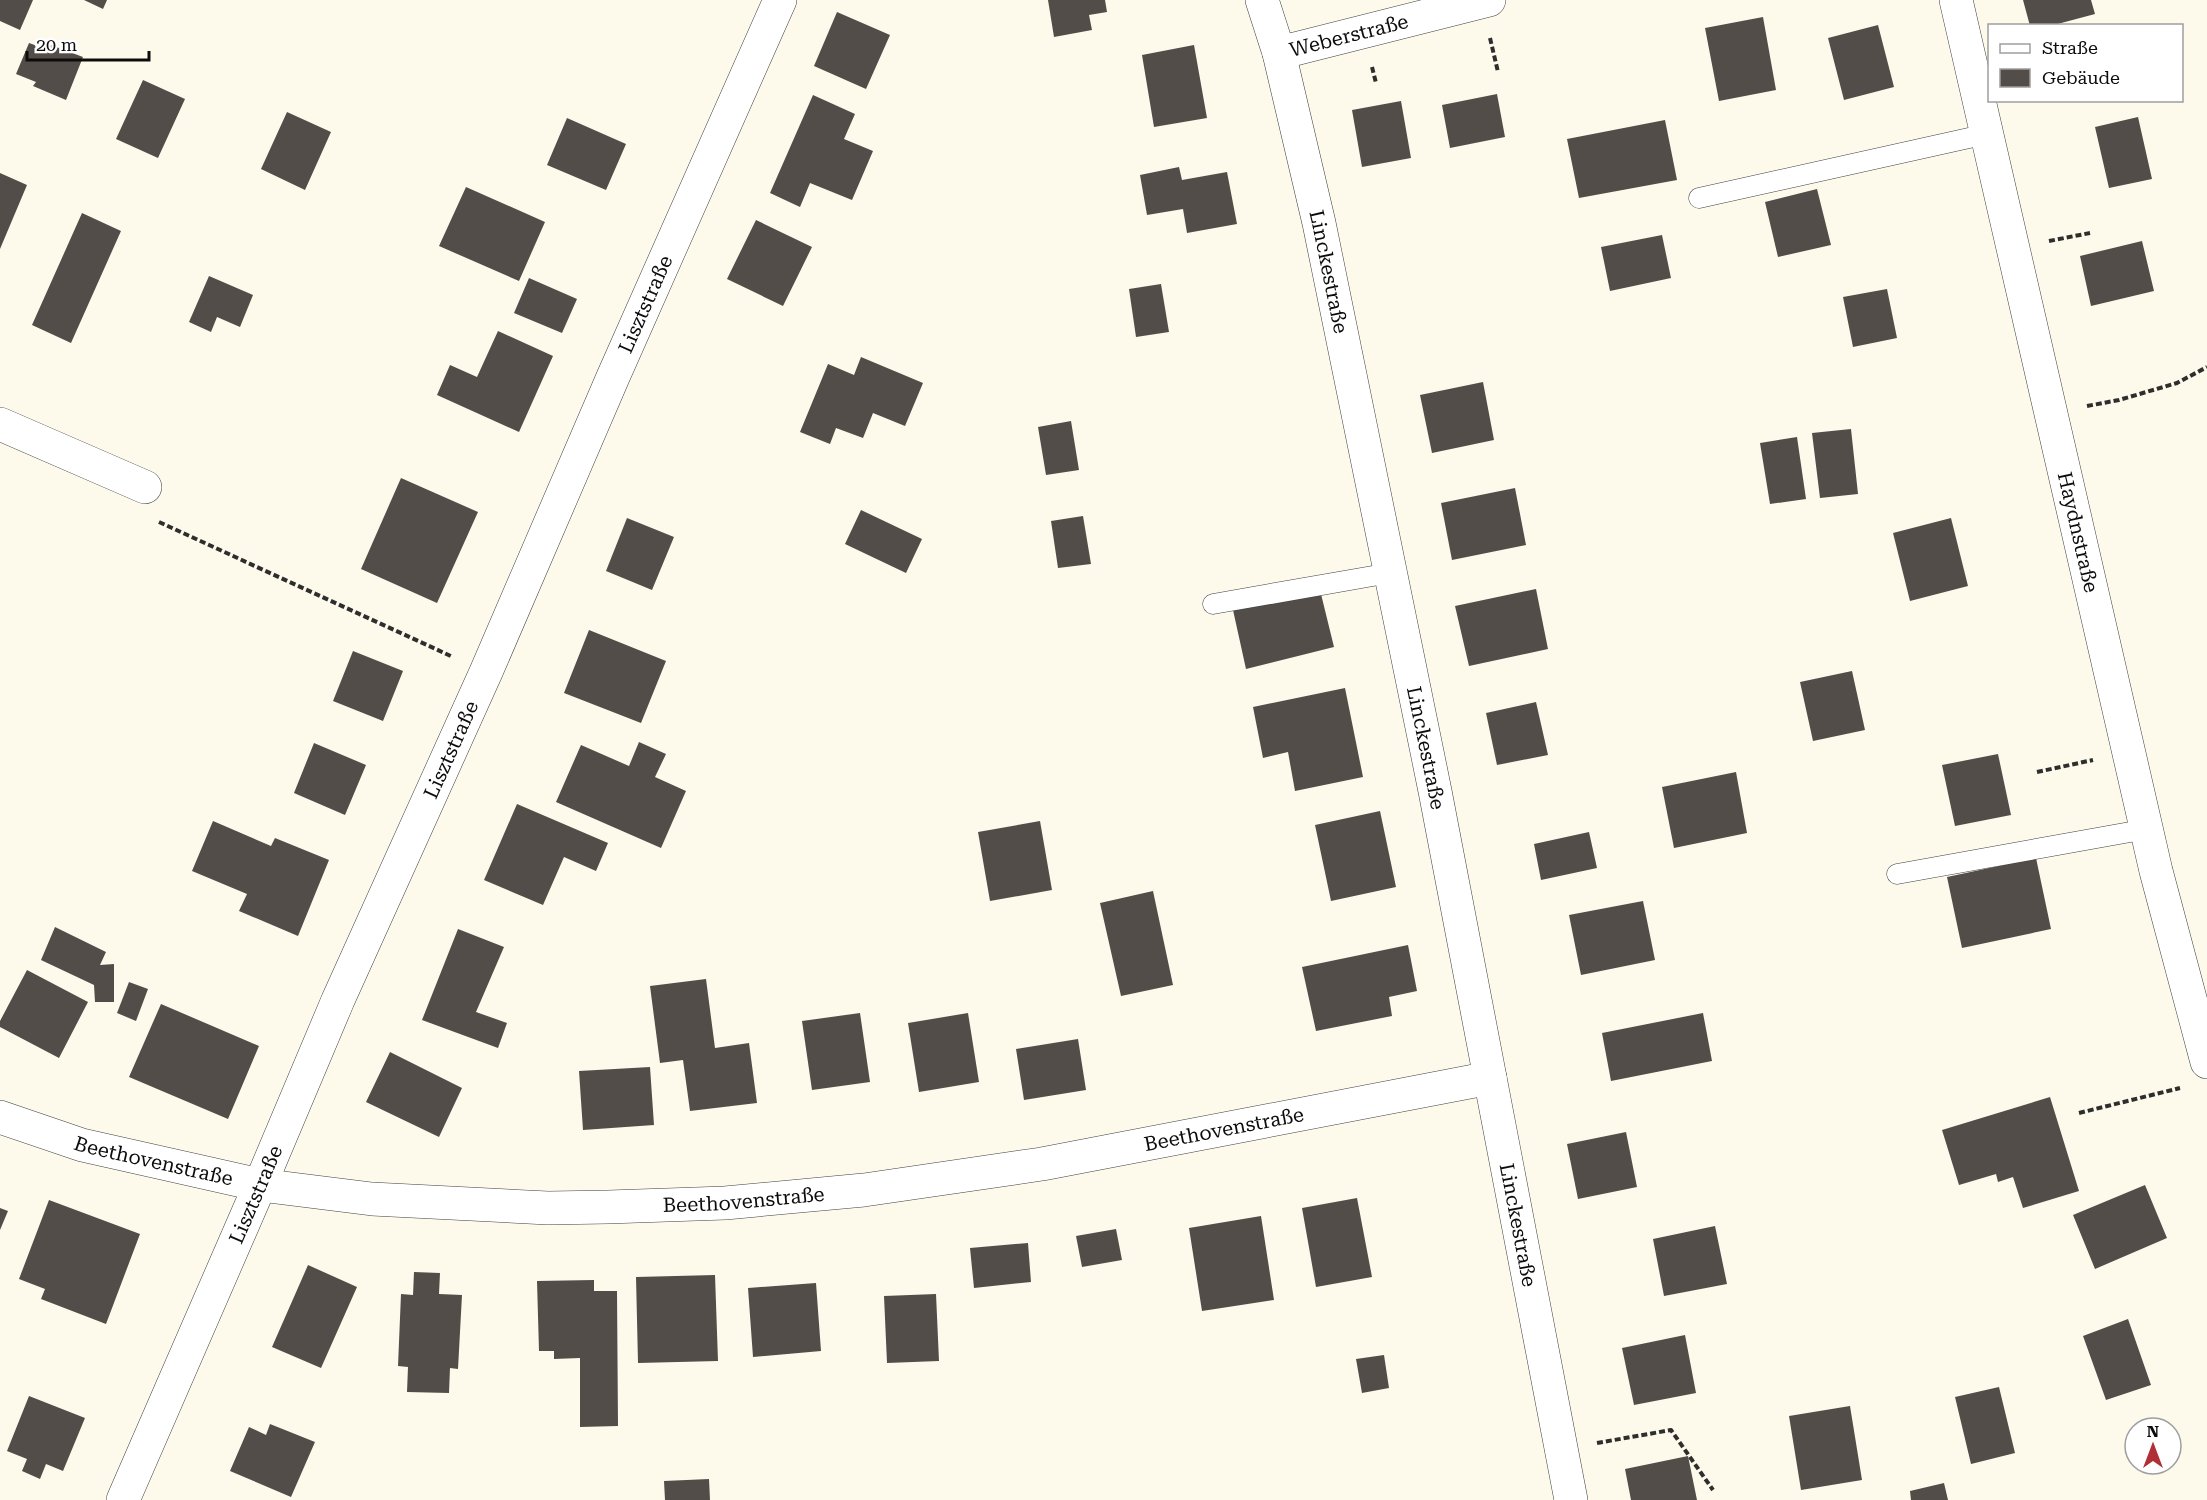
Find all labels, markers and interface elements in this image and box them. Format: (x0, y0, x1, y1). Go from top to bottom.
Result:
street label: Weberstraße (1287, 9, 1411, 62)
scale bar (27, 24, 148, 62)
legend (1988, 24, 2183, 102)
text: 20 m (36, 34, 77, 55)
text: Straße (2042, 37, 2098, 58)
text: Gebäude (2042, 67, 2120, 88)
street label: Linckestraße (1304, 208, 1353, 335)
street label: Lisztstraße (613, 251, 677, 357)
street label: Haydnstraße (2053, 469, 2104, 595)
street label: Linckestraße (1402, 684, 1450, 812)
street label: Lisztstraße (419, 697, 483, 802)
street label: Beethovenstraße (1142, 1102, 1306, 1156)
street label: Beethovenstraße (71, 1131, 235, 1191)
street label: Lisztstraße (224, 1142, 287, 1247)
street label: Linckestraße (1495, 1161, 1542, 1289)
street label: Beethovenstraße (662, 1182, 826, 1217)
north arrow (2123, 1416, 2183, 1476)
text: N (2147, 1422, 2159, 1441)

